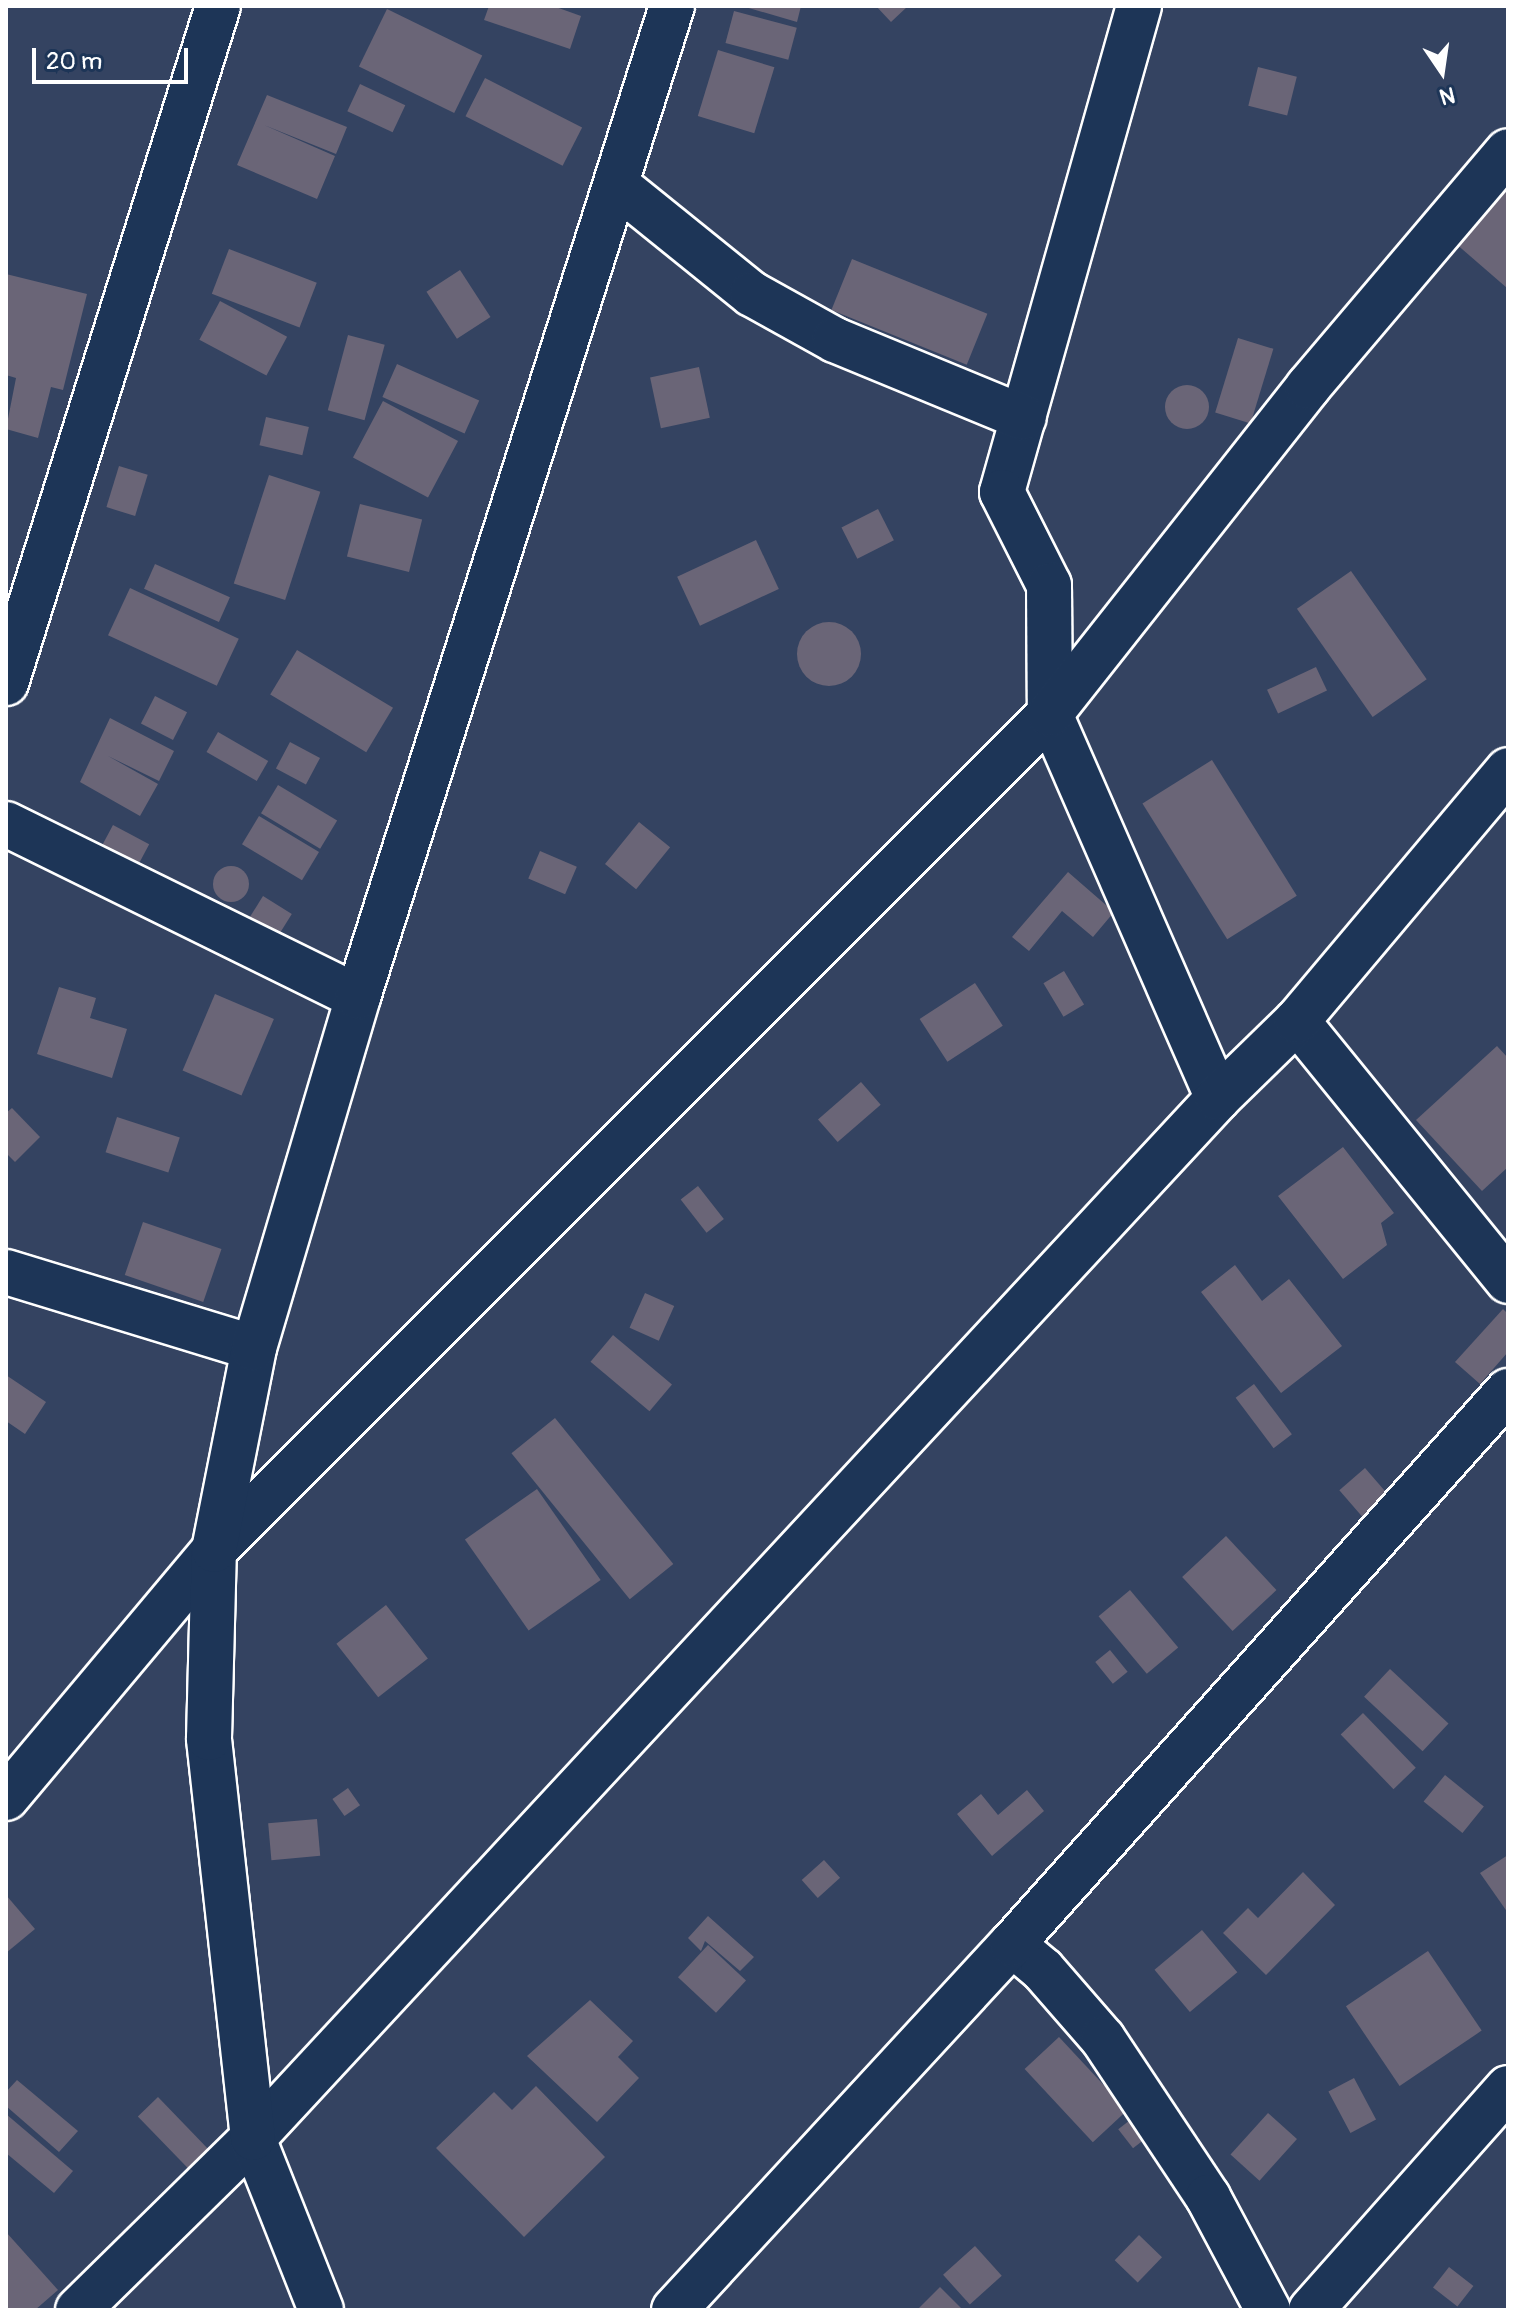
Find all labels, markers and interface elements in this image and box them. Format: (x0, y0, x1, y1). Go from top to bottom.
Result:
scale bar (36, 32, 192, 82)
north arrow (1402, 32, 1482, 112)
text: 20 m (46, 47, 102, 76)
text: N (1437, 80, 1458, 111)

